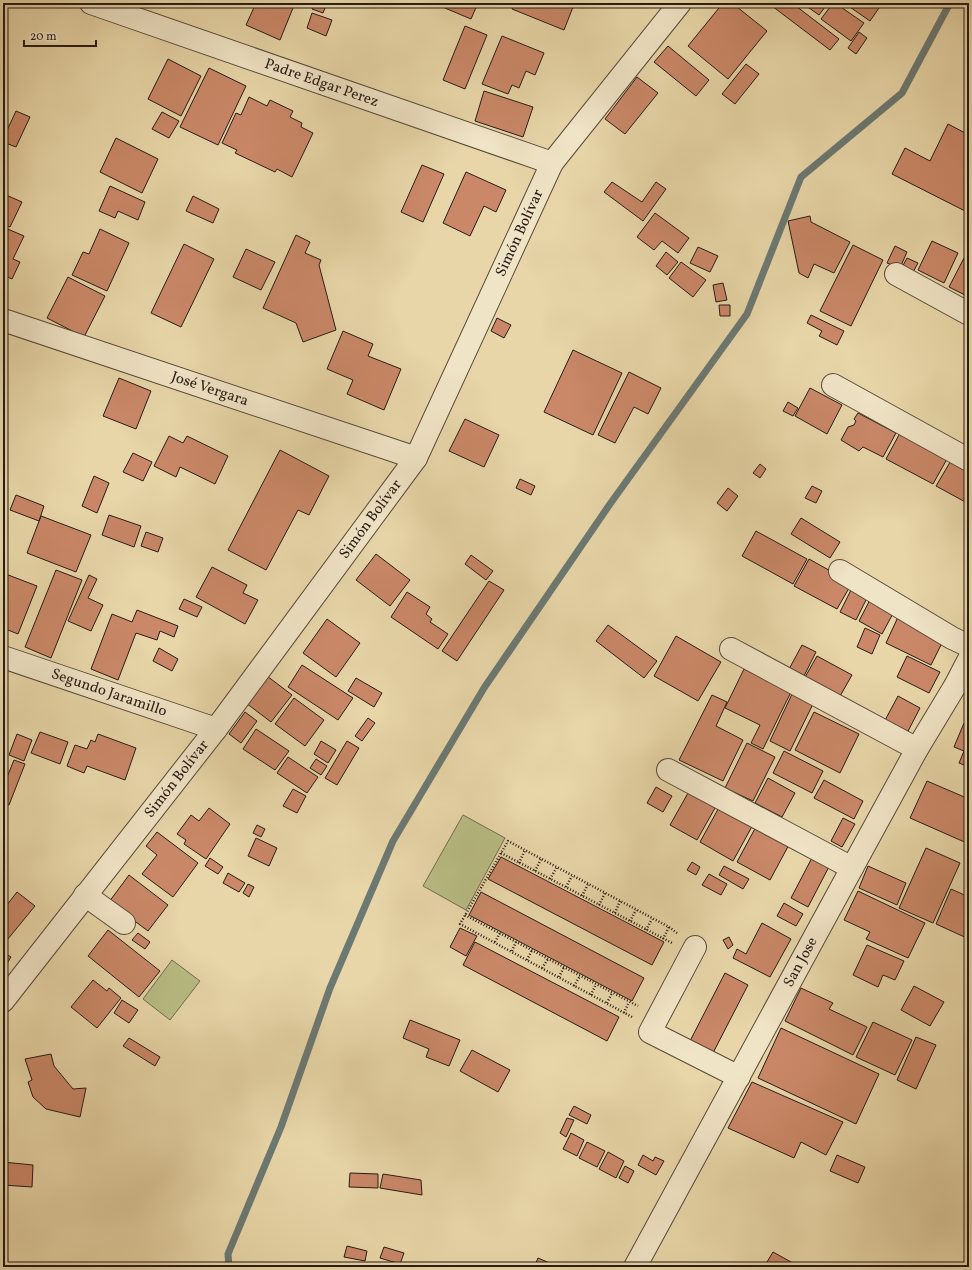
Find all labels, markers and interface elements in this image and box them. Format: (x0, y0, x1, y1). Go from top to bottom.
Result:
scale bar (24, 22, 96, 48)
text: 20 m (30, 29, 57, 45)
street label: Padre Edgar Perez (262, 53, 381, 113)
street label: Simón Bolívar (491, 186, 549, 280)
street label: José Vergara (168, 366, 251, 412)
street label: Simón Bolívar (334, 475, 407, 563)
street label: Segundo Jaramillo (48, 664, 170, 722)
street label: Simón Bolívar (140, 736, 214, 822)
street label: San Jose (779, 933, 823, 991)

